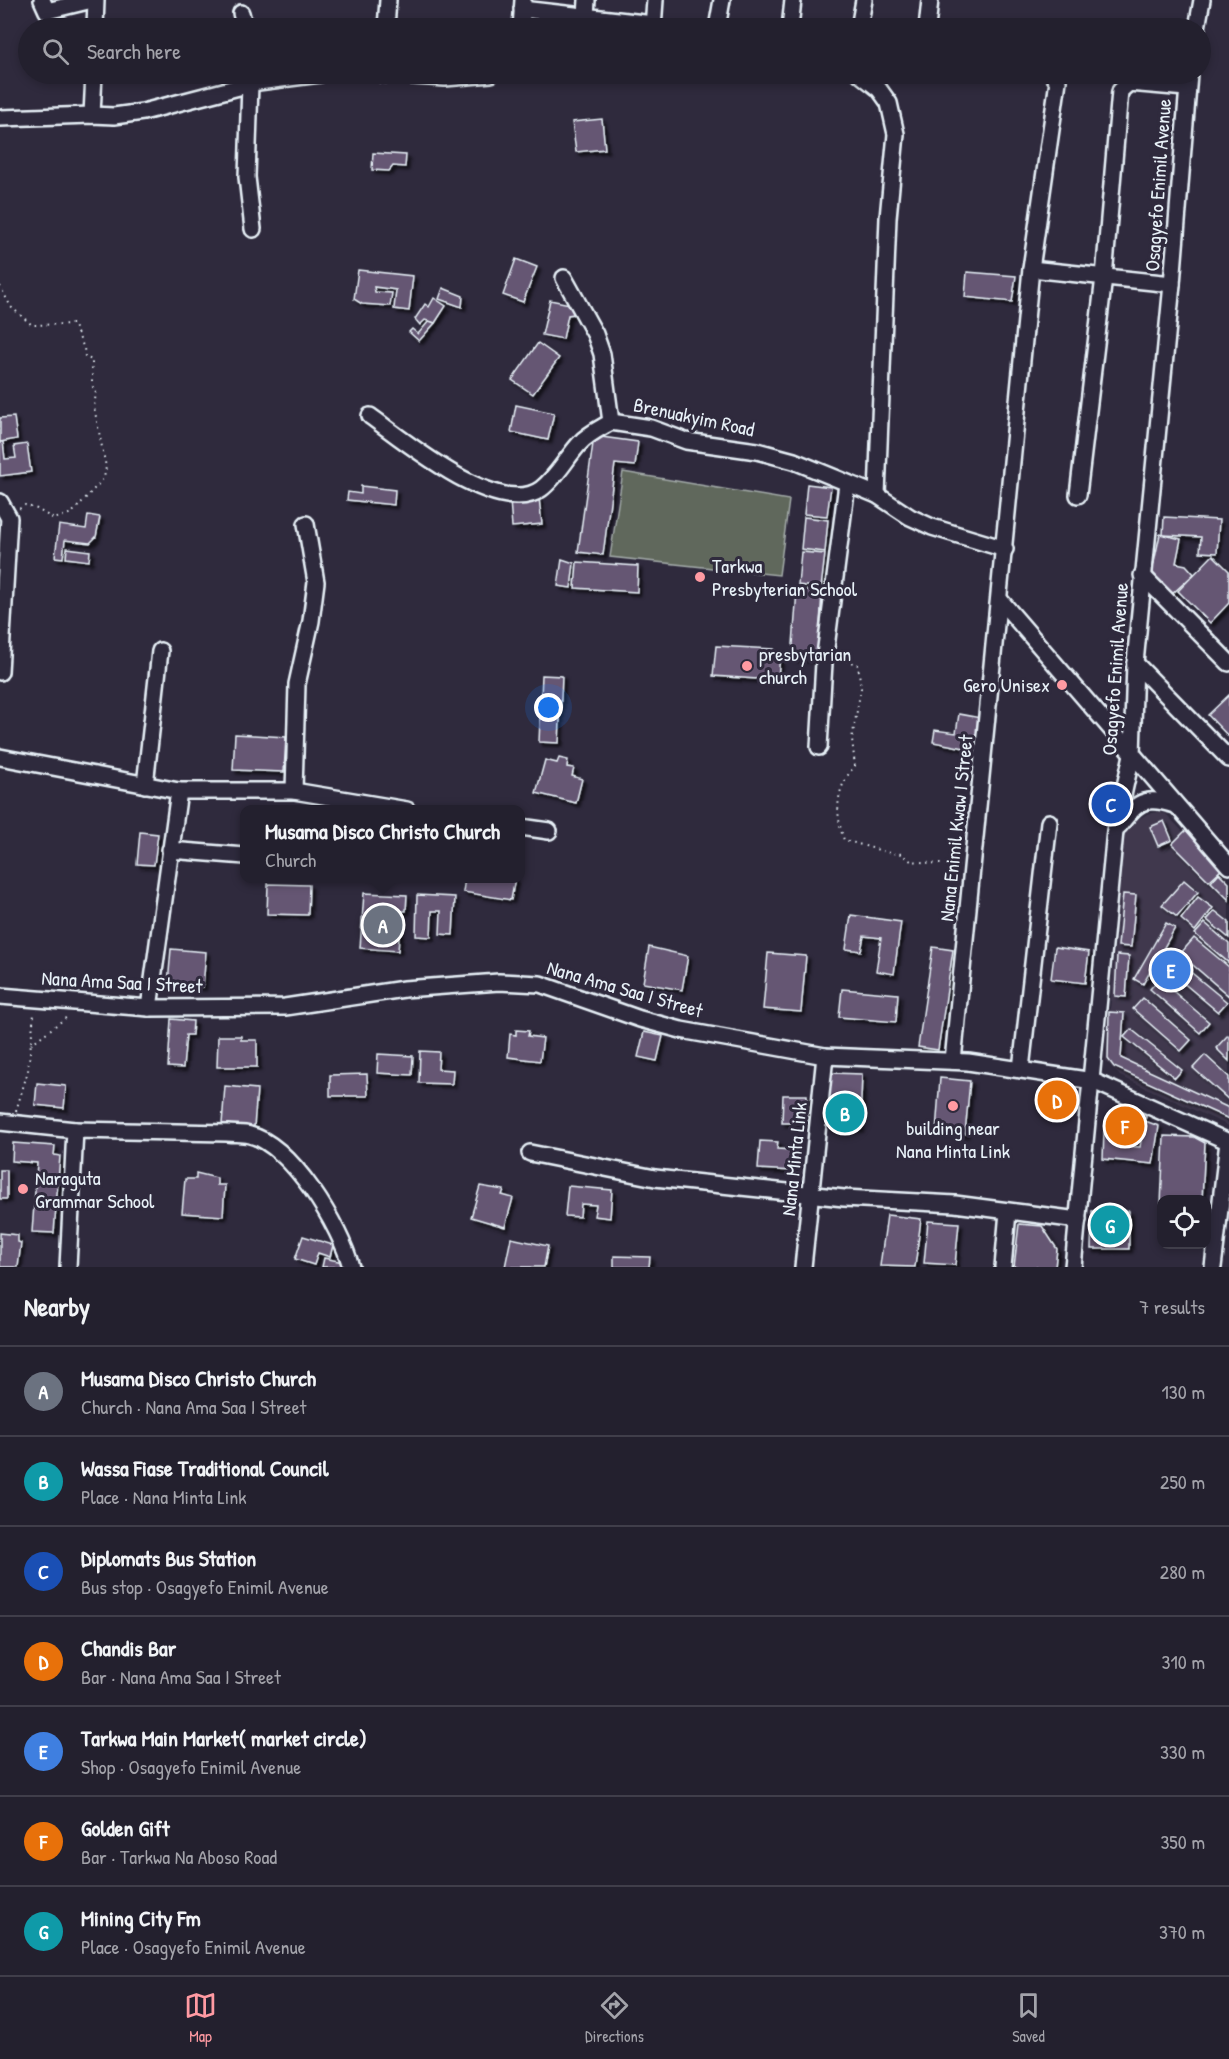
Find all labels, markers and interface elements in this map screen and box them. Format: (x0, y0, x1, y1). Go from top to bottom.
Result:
search box (18, 18, 1211, 84)
icon: search (39, 35, 72, 68)
text: Search here (87, 36, 181, 66)
street label: Osagyefo Enimil Avenue (1138, 98, 1177, 272)
street label: Brenuakyim Road (631, 391, 757, 443)
place label: Tarkwa Presbyterian School (712, 552, 858, 602)
marker: Tarkwa Presbyterian School (693, 570, 707, 584)
street label: Osagyefo Enimil Avenue (1095, 582, 1134, 756)
place label: presbytarian church (759, 640, 851, 690)
marker: presbytarian church (740, 659, 754, 673)
place label: Gero Unisex (963, 671, 1050, 698)
marker: Gero Unisex (1055, 678, 1069, 692)
your location (534, 693, 563, 722)
street label: Nana Enimil Kwaw I Street (932, 732, 979, 923)
pin: C (1092, 782, 1130, 826)
popup (240, 805, 525, 883)
text: Musama Disco Christo Church (265, 816, 500, 846)
text: Church (265, 846, 316, 873)
pin: A (364, 902, 403, 948)
pin: E (1152, 948, 1190, 992)
street label: Nana Ama Saa I Street (544, 953, 707, 1024)
street label: Nana Ama Saa I Street (41, 964, 204, 999)
pin: D (1038, 1078, 1076, 1122)
pin: B (826, 1090, 864, 1136)
marker: building near Nana Minta Link (946, 1099, 960, 1113)
street label: Nana Minta Link (774, 1101, 813, 1217)
pin: F (1106, 1104, 1144, 1148)
place label: building near Nana Minta Link (896, 1114, 1010, 1164)
place label: Naraguta Grammar School (35, 1164, 155, 1214)
marker: Naraguta Grammar School (16, 1182, 30, 1196)
map controls (1157, 1195, 1211, 1249)
button: locate (1157, 1195, 1211, 1249)
pin: G (1090, 1202, 1130, 1248)
text: Nearby (24, 1289, 90, 1324)
text: 7 results (1139, 1293, 1205, 1320)
text: Musama Disco Christo Church (81, 1363, 316, 1393)
text: A (39, 1378, 48, 1405)
text: 130 m (1162, 1378, 1205, 1405)
text: Church · Nana Ama Saa I Street (81, 1393, 307, 1420)
text: Wassa Fiase Traditional Council (81, 1453, 329, 1483)
text: B (38, 1468, 49, 1495)
text: 250 m (1160, 1468, 1205, 1495)
text: Place · Nana Minta Link (81, 1483, 247, 1510)
text: Diplomats Bus Station (81, 1543, 256, 1573)
text: C (38, 1558, 49, 1585)
text: 280 m (1160, 1558, 1205, 1585)
text: Bus stop · Osagyefo Enimil Avenue (81, 1573, 329, 1600)
text: Chandis Bar (81, 1633, 176, 1663)
text: D (39, 1648, 48, 1675)
text: 310 m (1162, 1648, 1205, 1675)
text: Bar · Nana Ama Saa I Street (81, 1663, 281, 1690)
text: Tarkwa Main Market( market circle) (81, 1723, 367, 1753)
text: E (39, 1738, 48, 1765)
text: 330 m (1160, 1738, 1205, 1765)
text: Shop · Osagyefo Enimil Avenue (81, 1753, 301, 1780)
text: Golden Gift (81, 1813, 170, 1843)
text: F (40, 1828, 47, 1855)
text: 350 m (1160, 1828, 1205, 1855)
text: Bar · Tarkwa Na Aboso Road (81, 1843, 277, 1870)
text: Mining City Fm (81, 1903, 201, 1933)
text: G (39, 1918, 48, 1945)
text: 370 m (1159, 1918, 1205, 1945)
text: Place · Osagyefo Enimil Avenue (81, 1933, 306, 1960)
tab: Map (184, 1989, 217, 2047)
tab: Directions (585, 1989, 644, 2047)
tab: Saved (1012, 1989, 1045, 2047)

